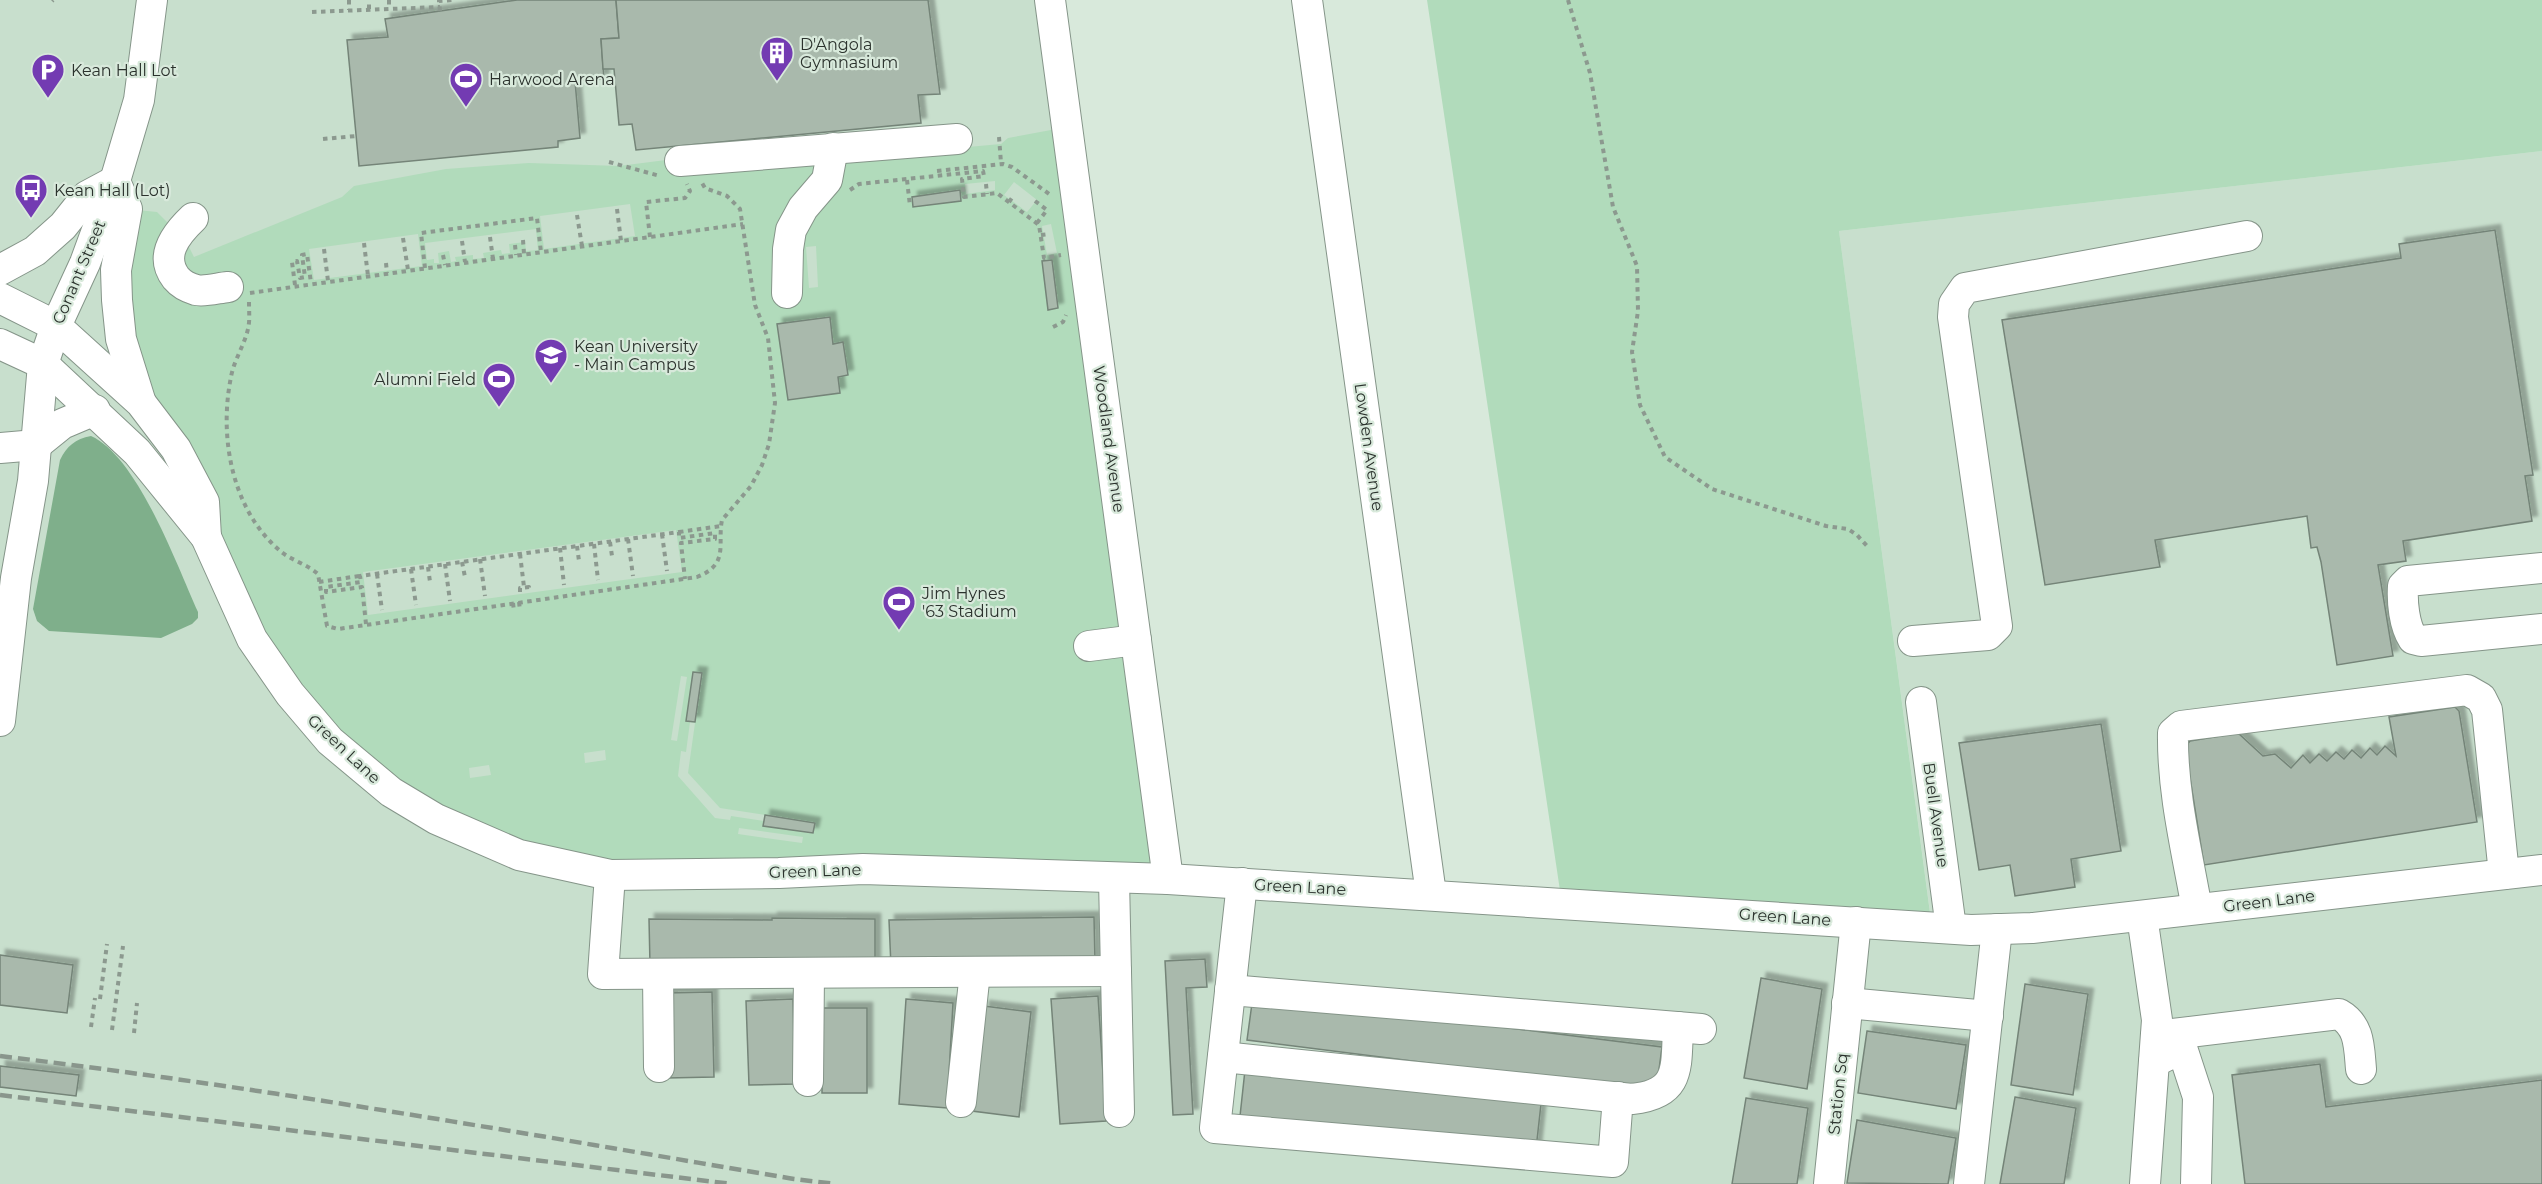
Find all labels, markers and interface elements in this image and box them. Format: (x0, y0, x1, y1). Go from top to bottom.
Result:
building icon: D'Angola Gymnasium (759, 35, 795, 82)
place label: D'Angola Gymnasium (800, 35, 898, 72)
parking icon: Kean Hall Lot (30, 52, 66, 99)
place label: Kean Hall Lot (71, 61, 177, 80)
sports icon: Harwood Arena (448, 61, 484, 108)
place label: Harwood Arena (489, 70, 615, 89)
bus stop icon: Kean Hall (Lot) (13, 172, 49, 219)
place label: Kean Hall (Lot) (54, 181, 170, 200)
street label: Conant Street (49, 217, 110, 327)
school or university icon: Kean University - Main Campus (533, 337, 569, 384)
place label: Kean University - Main Campus (574, 337, 698, 374)
sports icon: Alumni Field (481, 361, 517, 408)
street label: Woodland Avenue (1089, 364, 1129, 514)
place label: Alumni Field (374, 370, 476, 389)
street label: Lowden Avenue (1351, 382, 1387, 512)
sports icon: Jim Hynes '63 Stadium (881, 584, 917, 631)
place label: Jim Hynes '63 Stadium (921, 584, 1017, 621)
street label: Green Lane (304, 711, 384, 787)
street label: Buell Avenue (1919, 761, 1953, 869)
street label: Green Lane (769, 860, 861, 882)
street label: Green Lane (1253, 875, 1347, 899)
street label: Green Lane (2222, 886, 2316, 916)
street label: Green Lane (1738, 904, 1832, 930)
street label: Station Sq (1824, 1052, 1852, 1136)

